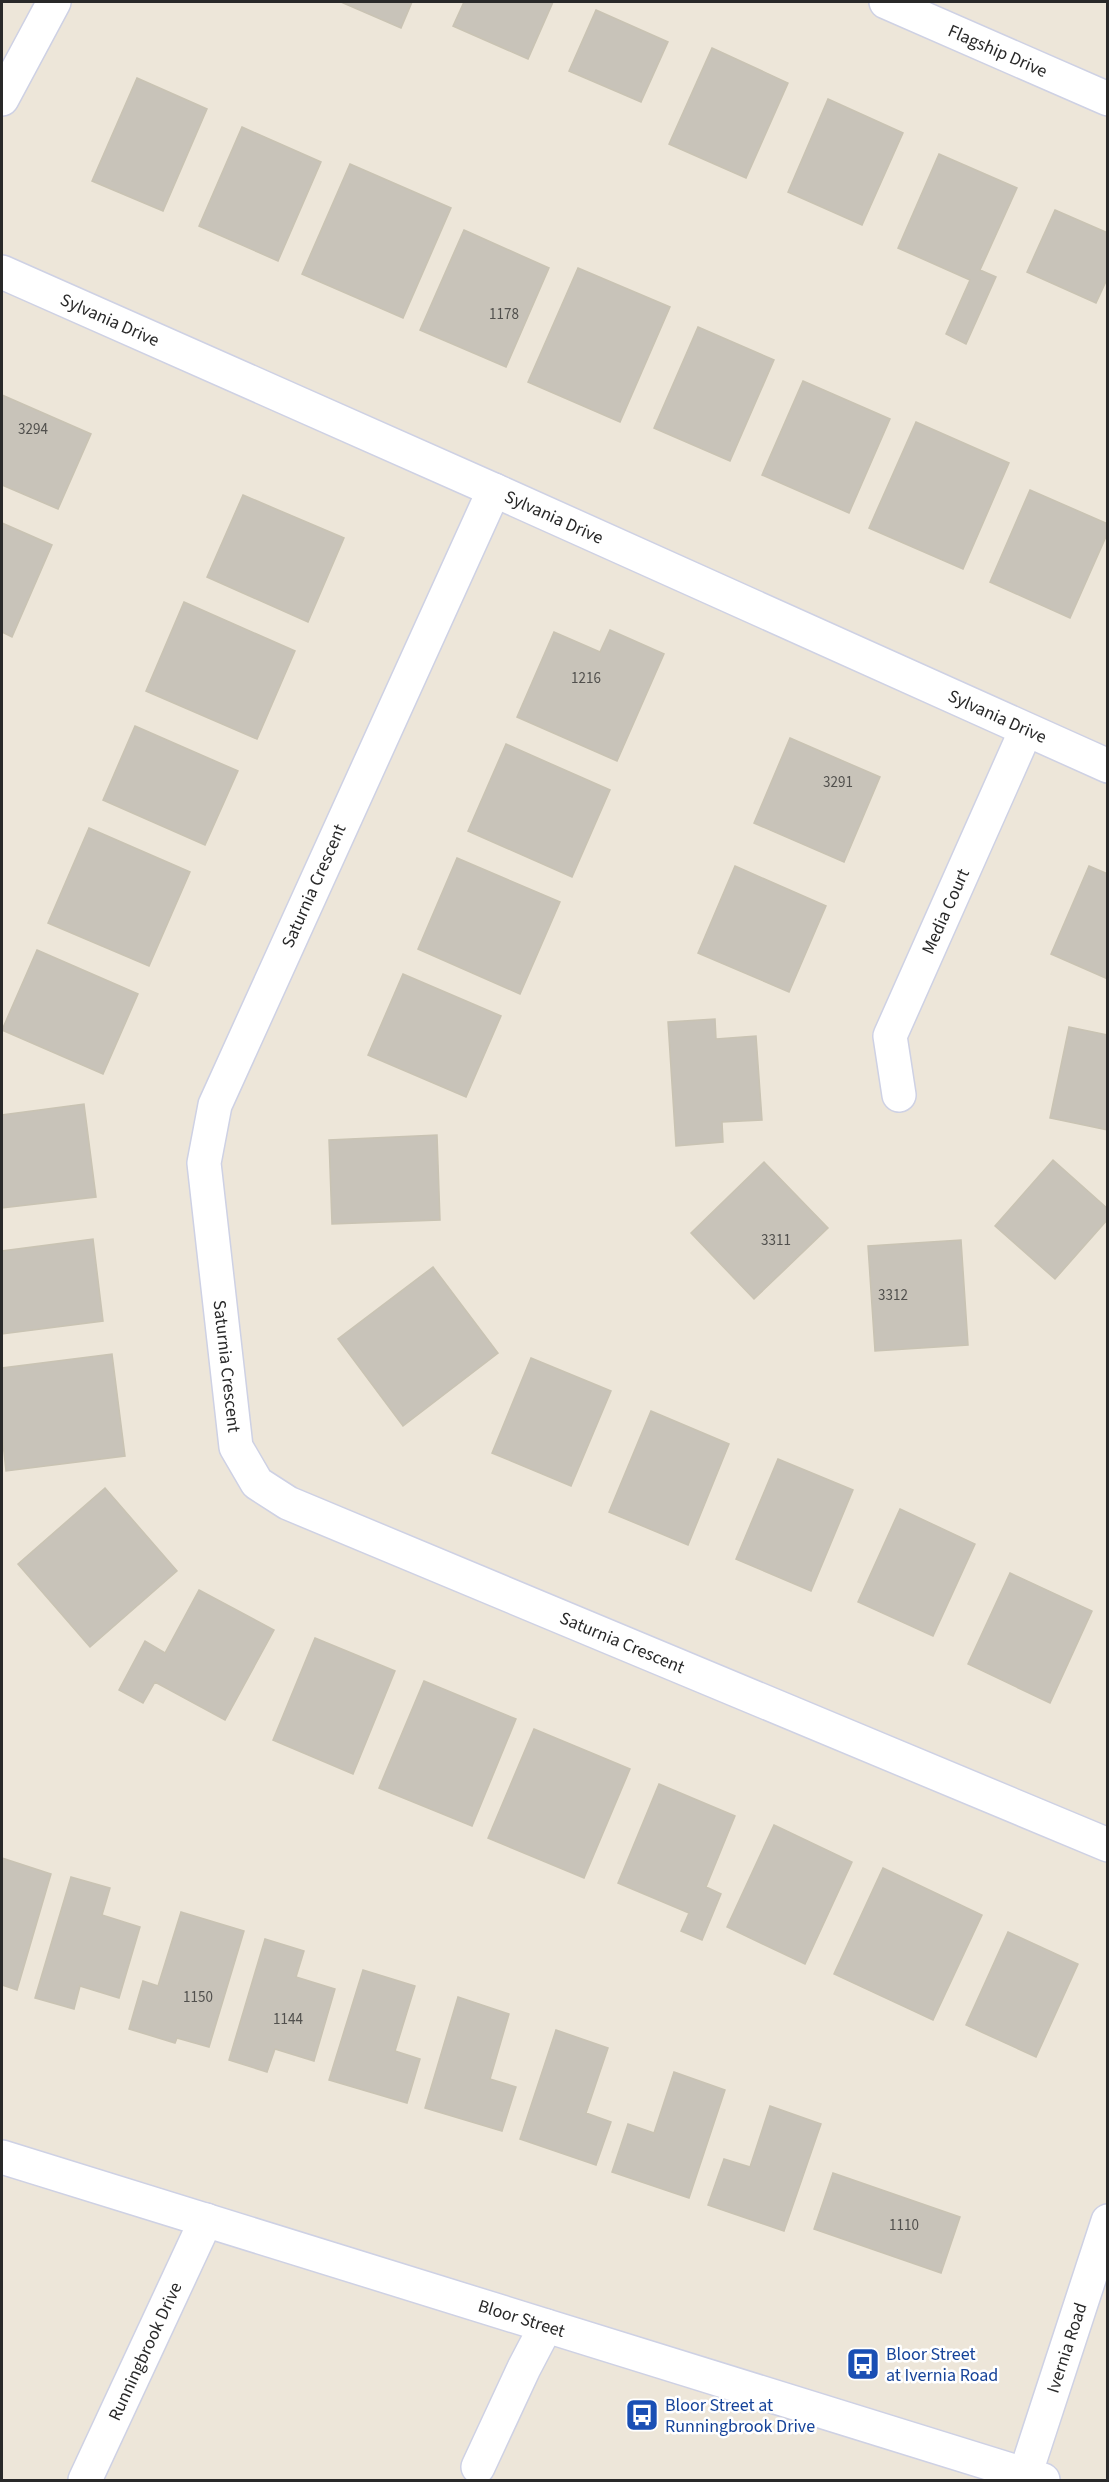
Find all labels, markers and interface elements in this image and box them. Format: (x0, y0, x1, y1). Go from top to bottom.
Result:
street label: Flagship Drive (944, 18, 1051, 84)
street label: Sylvania Drive (56, 287, 163, 353)
house number: 1178 (489, 304, 519, 325)
house number: 3294 (18, 419, 48, 440)
street label: Sylvania Drive (501, 484, 607, 550)
house number: 1216 (571, 668, 601, 689)
street label: Sylvania Drive (944, 683, 1051, 749)
house number: 3291 (823, 772, 853, 793)
street label: Saturnia Crescent (276, 820, 352, 952)
street label: Media Court (915, 865, 975, 958)
house number: 3311 (761, 1230, 791, 1251)
house number: 3312 (878, 1285, 908, 1306)
street label: Saturnia Crescent (207, 1299, 247, 1434)
street label: Saturnia Crescent (556, 1605, 689, 1680)
house number: 1150 (183, 1987, 213, 2008)
house number: 1144 (273, 2009, 303, 2030)
house number: 1110 (889, 2215, 919, 2236)
street label: Runningbrook Drive (102, 2278, 188, 2425)
street label: Bloor Street (475, 2293, 568, 2343)
street label: Ivernia Road (1040, 2299, 1093, 2396)
place label: Bloor Street at Ivernia Road (886, 2342, 998, 2388)
bus stop icon: Bloor Street at Ivernia Road (845, 2346, 881, 2382)
place label: Bloor Street at Runningbrook Drive (665, 2393, 815, 2439)
bus stop icon: Bloor Street at Runningbrook Drive (624, 2397, 660, 2433)

